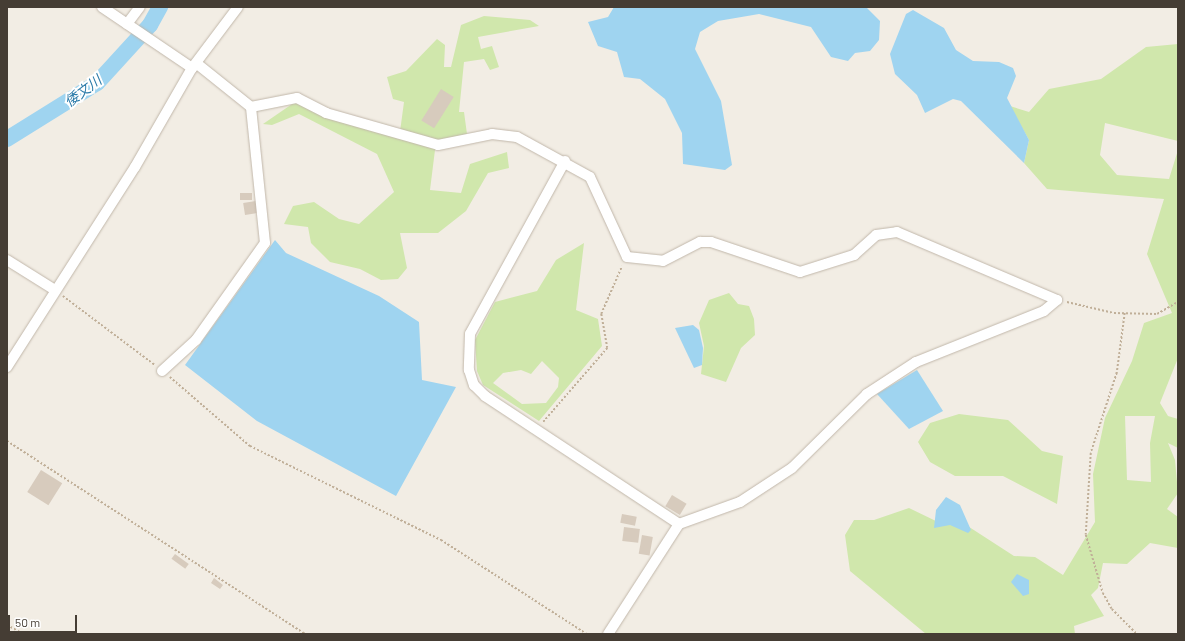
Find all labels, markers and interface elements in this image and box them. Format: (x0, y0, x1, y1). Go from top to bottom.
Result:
water label: 倭文川 (61, 72, 105, 110)
scale bar (10, 607, 79, 633)
text: 50 m (15, 615, 40, 629)

